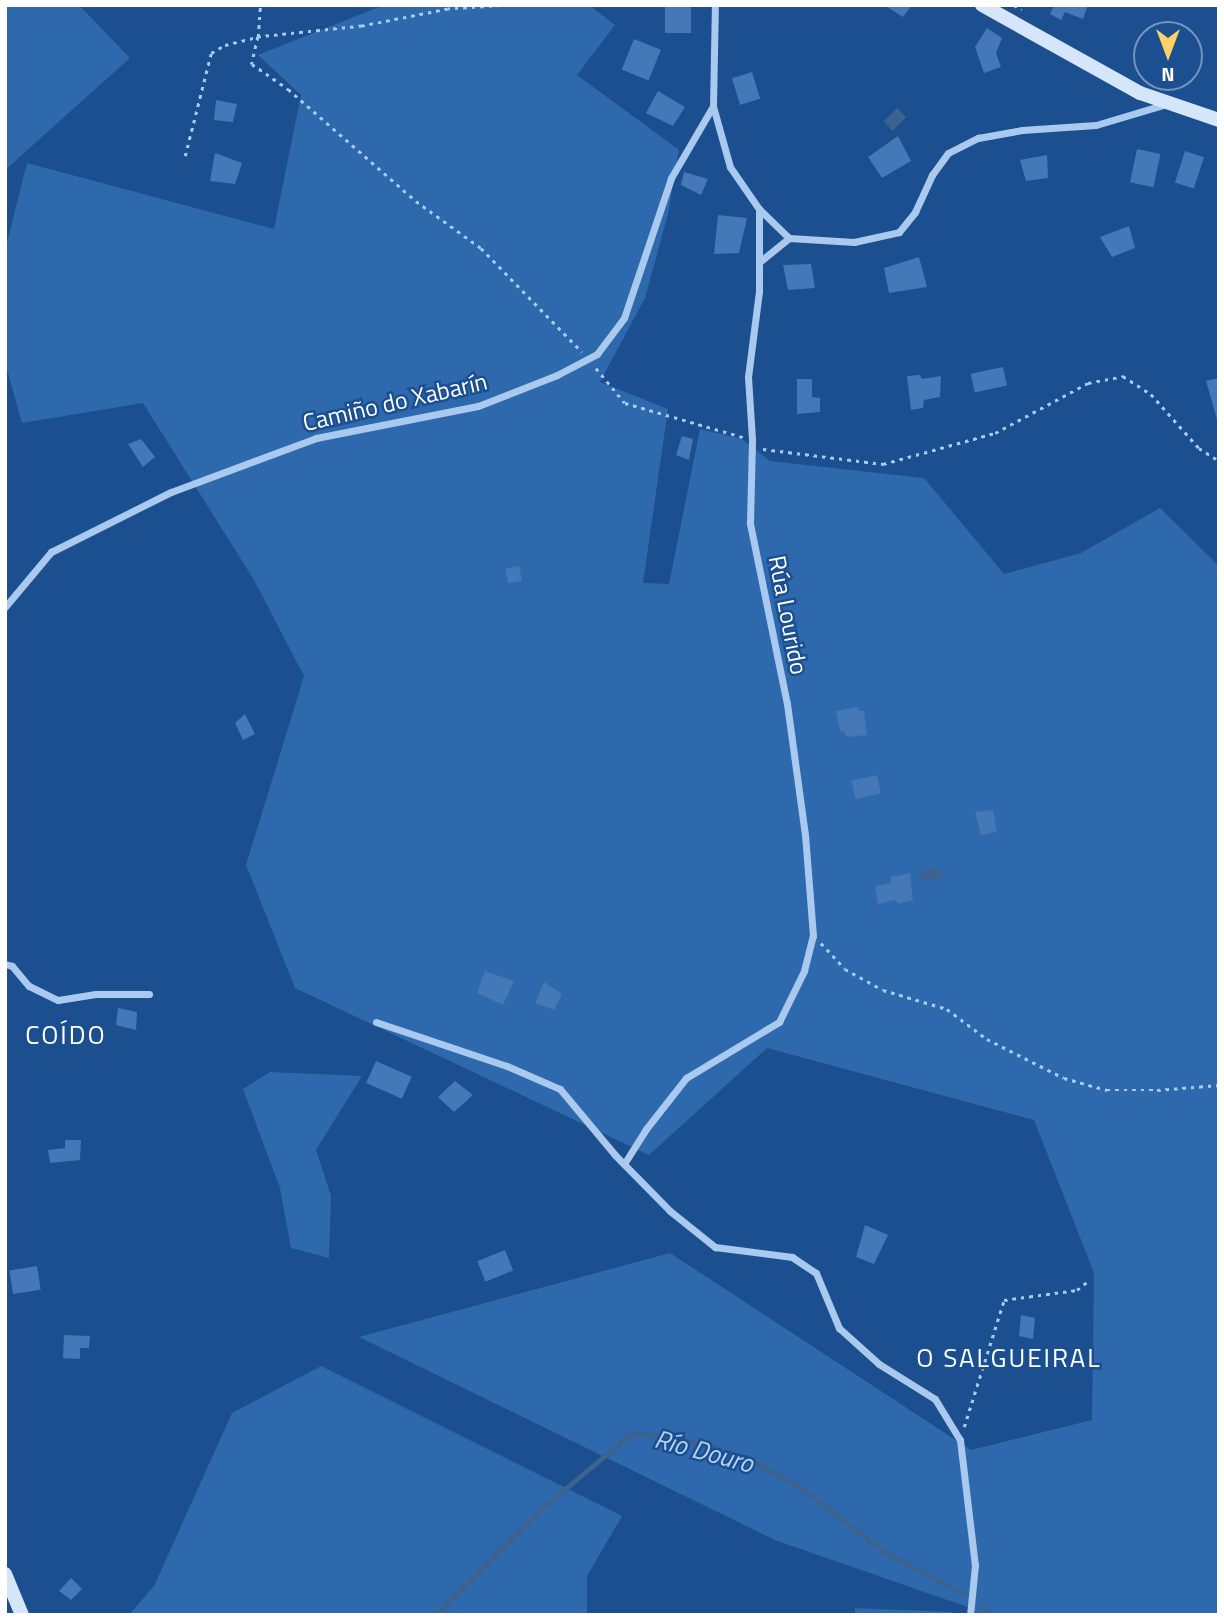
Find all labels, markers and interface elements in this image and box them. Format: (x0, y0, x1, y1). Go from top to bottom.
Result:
north arrow (1133, 21, 1203, 91)
text: N (1161, 61, 1175, 90)
street label: Camiño do Xabarín (300, 367, 490, 437)
street label: Rúa Lourido (762, 553, 814, 677)
district label: COÍDO (26, 1019, 106, 1051)
district label: O SALGUEIRAL (918, 1342, 1100, 1374)
water label: Río Douro (651, 1423, 757, 1479)

